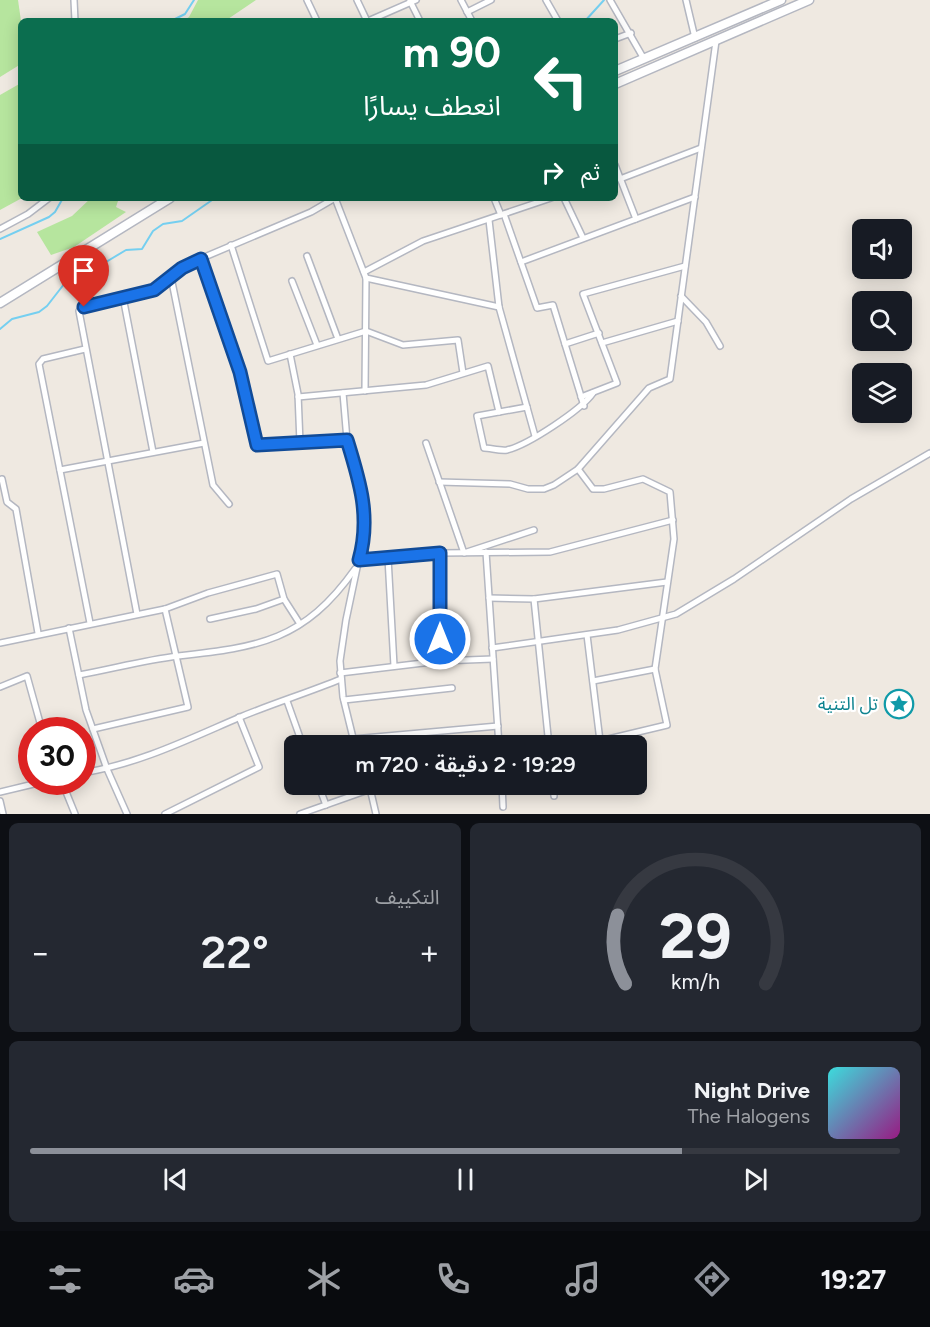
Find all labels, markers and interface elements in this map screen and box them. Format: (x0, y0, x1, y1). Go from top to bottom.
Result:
text: 90 m (403, 27, 501, 78)
icon: left (522, 42, 600, 120)
text: انعطف يسارًا (363, 89, 501, 122)
icon: right (536, 156, 569, 189)
text: ثم (581, 159, 600, 186)
map controls (852, 219, 912, 423)
button: sound (852, 219, 912, 279)
pin (58, 245, 109, 307)
icon: arrive (67, 254, 100, 287)
button: search (852, 291, 912, 351)
button: layers (852, 363, 912, 423)
position arrow (408, 607, 472, 671)
place icon: تل التنية (883, 688, 915, 720)
place label: تل التنية (818, 693, 878, 715)
speed limit sign: 30 (18, 717, 96, 795)
text: 19:29 · 2 دقيقة · 720 m (355, 751, 576, 778)
text: التكييف (375, 885, 440, 909)
text: 29 (659, 899, 731, 974)
text: 22° (201, 925, 269, 979)
text: − (30, 933, 51, 972)
text: + (419, 933, 439, 972)
text: km/h (671, 970, 720, 995)
text: Night Drive (694, 1077, 810, 1104)
text: The Halogens (688, 1104, 810, 1128)
icon: previous (159, 1163, 192, 1196)
icon: pause (449, 1163, 482, 1196)
icon: next (739, 1163, 772, 1196)
icon: filters (44, 1258, 86, 1300)
icon: car (173, 1258, 215, 1300)
icon: climate (303, 1258, 345, 1300)
icon: phone (432, 1258, 474, 1300)
icon: music (562, 1258, 604, 1300)
icon: directions (691, 1258, 733, 1300)
text: 19:27 (820, 1263, 886, 1296)

